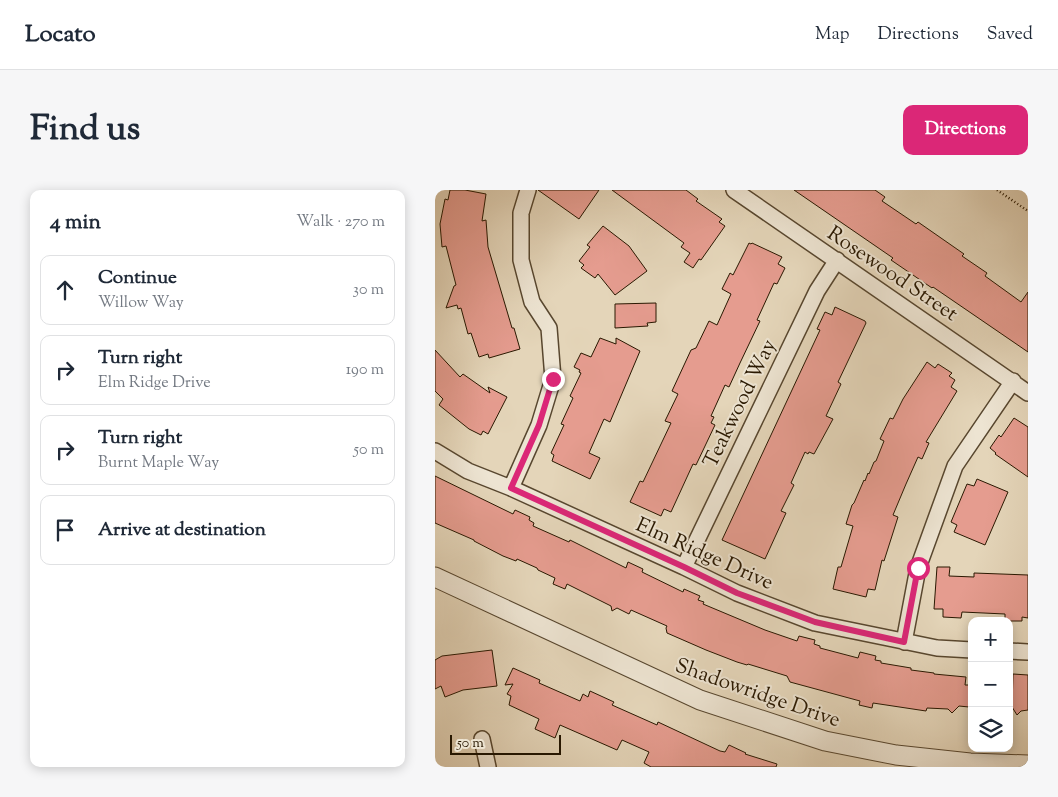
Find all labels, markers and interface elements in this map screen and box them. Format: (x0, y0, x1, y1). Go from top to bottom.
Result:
text: Locato (25, 18, 96, 52)
text: Map (815, 22, 850, 48)
text: Directions (878, 22, 959, 48)
text: Saved (987, 22, 1033, 48)
text: Find us (30, 105, 140, 156)
button: Directions (903, 105, 1028, 155)
text: 4 min (50, 208, 101, 238)
text: Walk · 270 m (296, 211, 385, 234)
street label: Rosewood Street (820, 220, 963, 330)
text: Continue (98, 265, 177, 292)
icon: ahead (51, 276, 79, 304)
text: 30 m (353, 279, 384, 302)
text: Willow Way (98, 292, 184, 315)
street label: Teakwood Way (697, 334, 785, 473)
text: Turn right (98, 345, 182, 372)
icon: right (51, 356, 79, 384)
text: 190 m (346, 359, 384, 382)
route end (542, 368, 565, 391)
text: Elm Ridge Drive (98, 372, 211, 395)
text: Turn right (98, 425, 182, 452)
icon: right (51, 436, 79, 464)
text: 50 m (353, 439, 384, 462)
text: Burnt Maple Way (98, 452, 219, 475)
street label: Elm Ridge Drive (631, 511, 778, 599)
icon: arrive (51, 516, 79, 544)
text: Arrive at destination (98, 517, 266, 544)
route start (907, 557, 930, 580)
map controls (968, 617, 1013, 752)
button: + (968, 617, 1013, 662)
street label: Shadowridge Drive (671, 652, 844, 736)
button: − (968, 662, 1013, 707)
button: layers (968, 707, 1013, 752)
scale bar (450, 732, 561, 755)
text: 50 m (457, 734, 484, 754)

